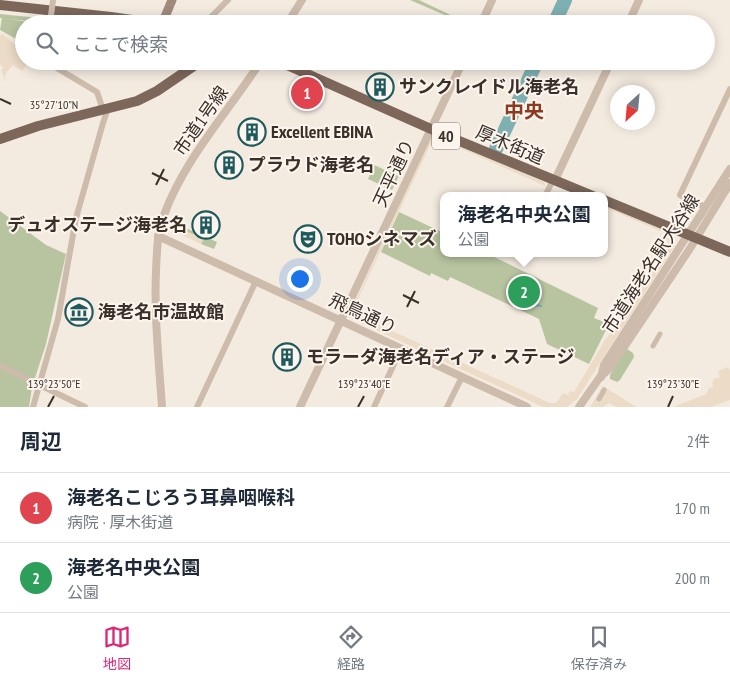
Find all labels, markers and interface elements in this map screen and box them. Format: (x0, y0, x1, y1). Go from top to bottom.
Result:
search box (15, 15, 715, 70)
icon: search (33, 29, 61, 57)
text: ここで検索 (73, 32, 168, 56)
building icon: サンクレイドル海老名 (365, 72, 395, 102)
pin: 1 (291, 74, 323, 112)
place label: サンクレイドル海老名 (399, 75, 579, 98)
street label: 市道1号線 (168, 81, 233, 160)
north arrow (610, 85, 655, 130)
text: 35°27'10"N (30, 97, 78, 112)
district label: 中央 (504, 98, 544, 124)
building icon: Excellent EBINA (237, 117, 267, 147)
place label: Excellent EBINA (271, 120, 374, 143)
street label: 厚木街道 (473, 120, 548, 169)
road number: 40 (432, 122, 460, 150)
street label: 天平通り (368, 135, 419, 210)
building icon: プラウド海老名 (214, 150, 244, 180)
place label: プラウド海老名 (248, 153, 374, 176)
street label: 市道海老名駅大谷線 (597, 190, 704, 338)
popup (440, 192, 608, 257)
text: 海老名中央公園 (457, 202, 591, 226)
building icon: デュオステージ海老名 (191, 210, 221, 240)
place label: デュオステージ海老名 (7, 213, 187, 236)
theatre icon: TOHOシネマズ (293, 224, 323, 254)
place label: TOHOシネマズ (327, 227, 437, 250)
text: 公園 (457, 229, 490, 249)
your location (287, 266, 313, 292)
pin: 2 (508, 273, 540, 311)
street label: 飛鳥通り (326, 288, 401, 339)
museum icon: 海老名市温故館 (64, 297, 94, 327)
place label: 海老名市温故館 (98, 300, 224, 323)
building icon: モラーダ海老名ディア・ステージ (272, 342, 302, 372)
place label: モラーダ海老名ディア・ステージ (306, 345, 574, 368)
text: 139°23'50"E (28, 376, 80, 391)
text: 139°23'40"E (338, 376, 390, 391)
text: 139°23'30"E (647, 376, 699, 391)
text: 周辺 (20, 428, 62, 455)
text: 2件 (687, 431, 710, 451)
text: 海老名こじろう耳鼻咽喉科 (67, 485, 295, 509)
text: 1 (32, 498, 40, 518)
text: 170 m (675, 498, 710, 518)
text: 病院 · 厚木街道 (67, 512, 173, 532)
text: 海老名中央公園 (67, 555, 200, 579)
text: 2 (32, 568, 40, 588)
text: 200 m (675, 568, 710, 588)
text: 公園 (67, 582, 99, 602)
tab: 地図 (103, 623, 131, 673)
tab: 経路 (337, 623, 365, 673)
tab: 保存済み (571, 623, 627, 673)

